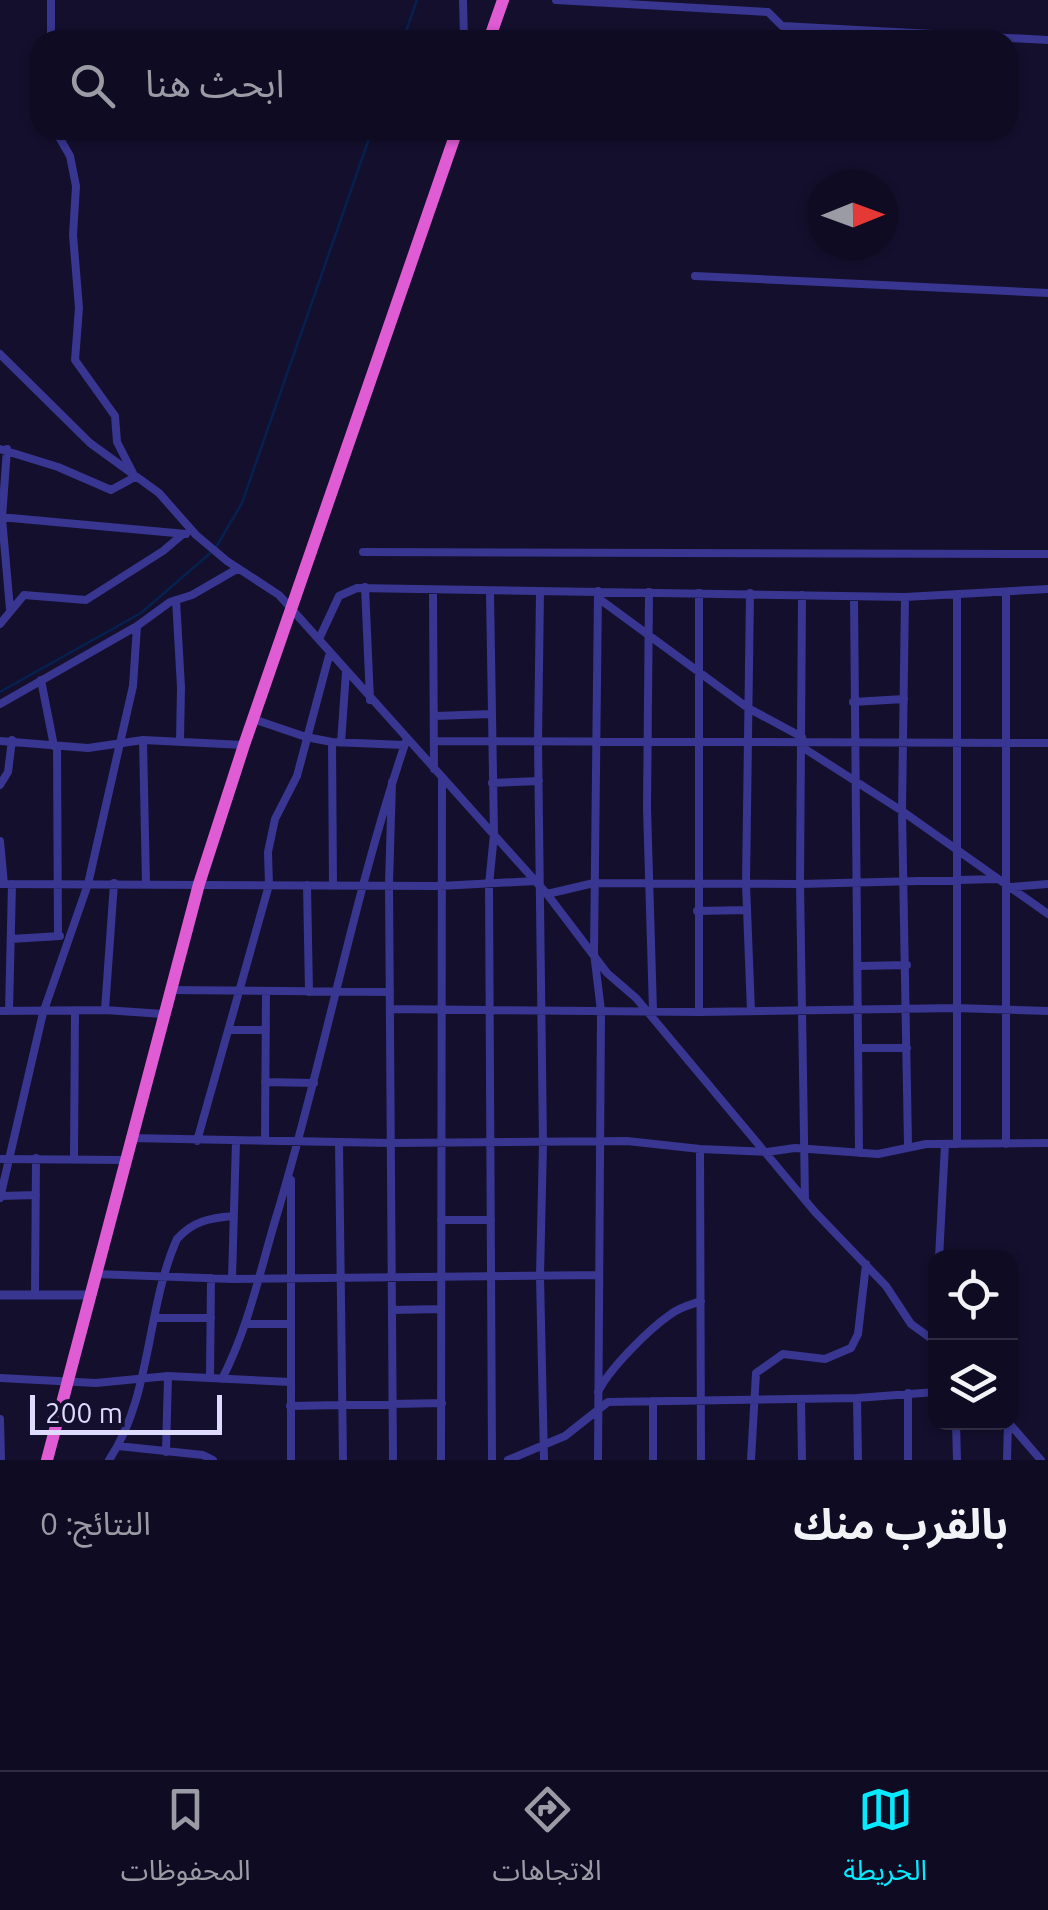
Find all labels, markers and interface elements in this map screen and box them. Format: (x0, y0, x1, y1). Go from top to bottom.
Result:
search box (30, 30, 1018, 140)
icon: search (65, 58, 120, 113)
text: ابحث هنا (145, 62, 285, 104)
north arrow (808, 170, 898, 260)
map controls (928, 1250, 1018, 1430)
button: locate (928, 1250, 1018, 1340)
button: layers (928, 1340, 1018, 1430)
scale bar (30, 1390, 222, 1434)
text: 200 m (45, 1397, 123, 1428)
text: بالقرب منك (793, 1500, 1008, 1547)
text: النتائج: 0 (40, 1505, 151, 1541)
tab: المحفوظات (121, 1782, 251, 1901)
tab: الاتجاهات (492, 1782, 602, 1901)
tab: الخريطة (843, 1782, 927, 1901)

